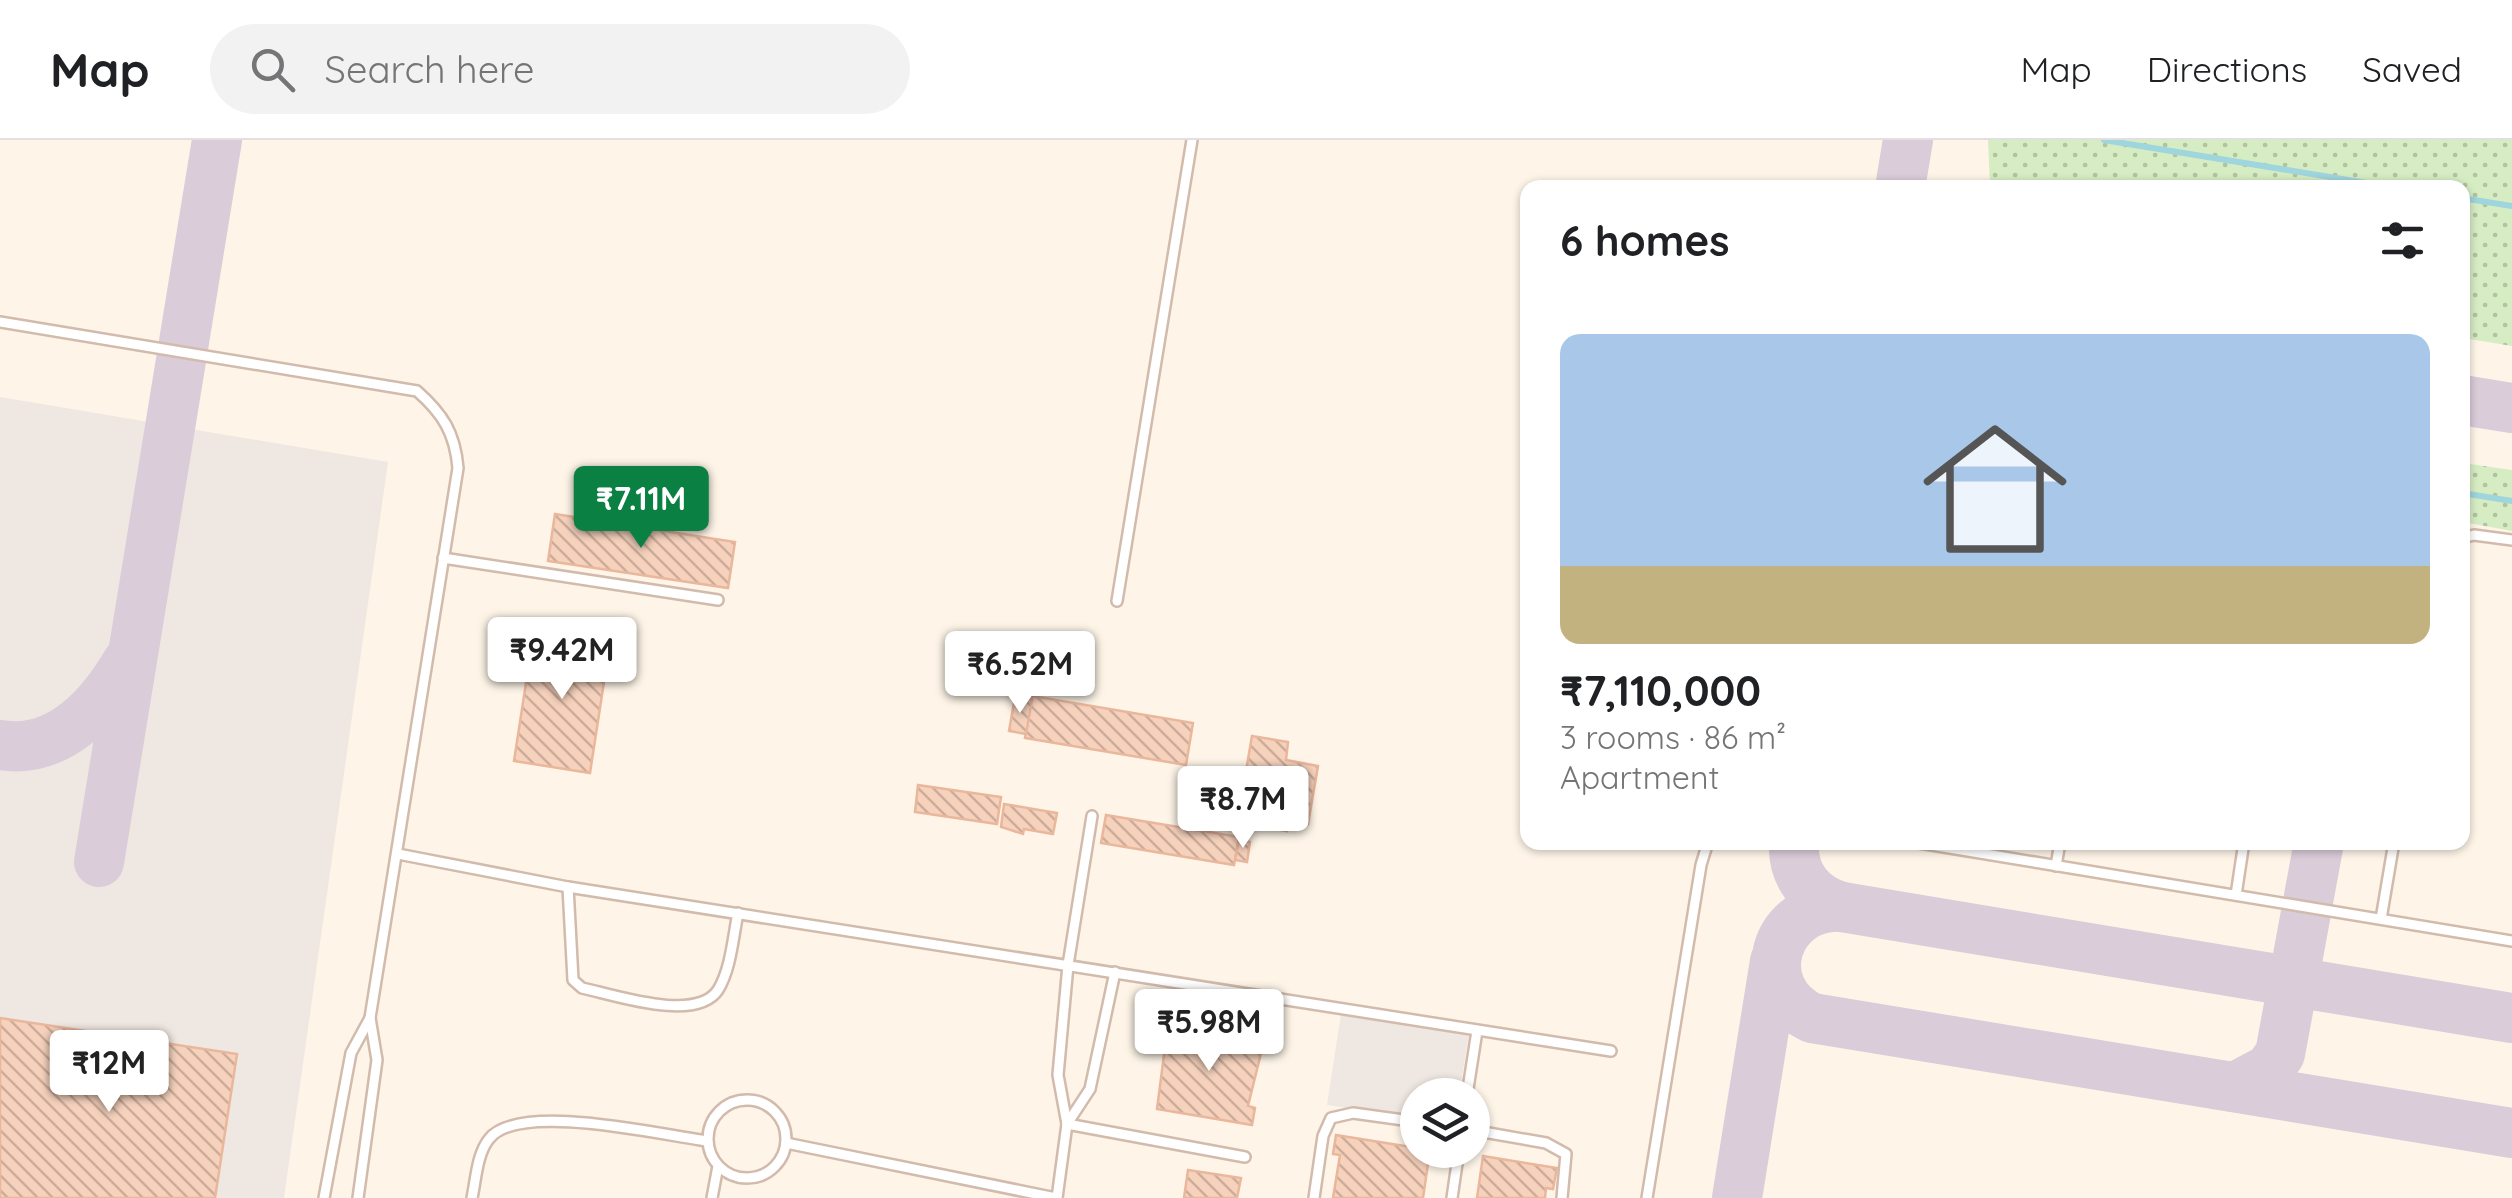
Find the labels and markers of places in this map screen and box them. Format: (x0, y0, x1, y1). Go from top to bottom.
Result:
pin: ₹7.11M (560, 466, 722, 551)
pin: ₹9.42M (481, 617, 643, 702)
pin: ₹6.52M (939, 631, 1101, 716)
pin: ₹8.7M (1173, 766, 1313, 851)
pin: ₹5.98M (1128, 989, 1290, 1074)
pin: ₹12M (50, 1030, 168, 1115)

